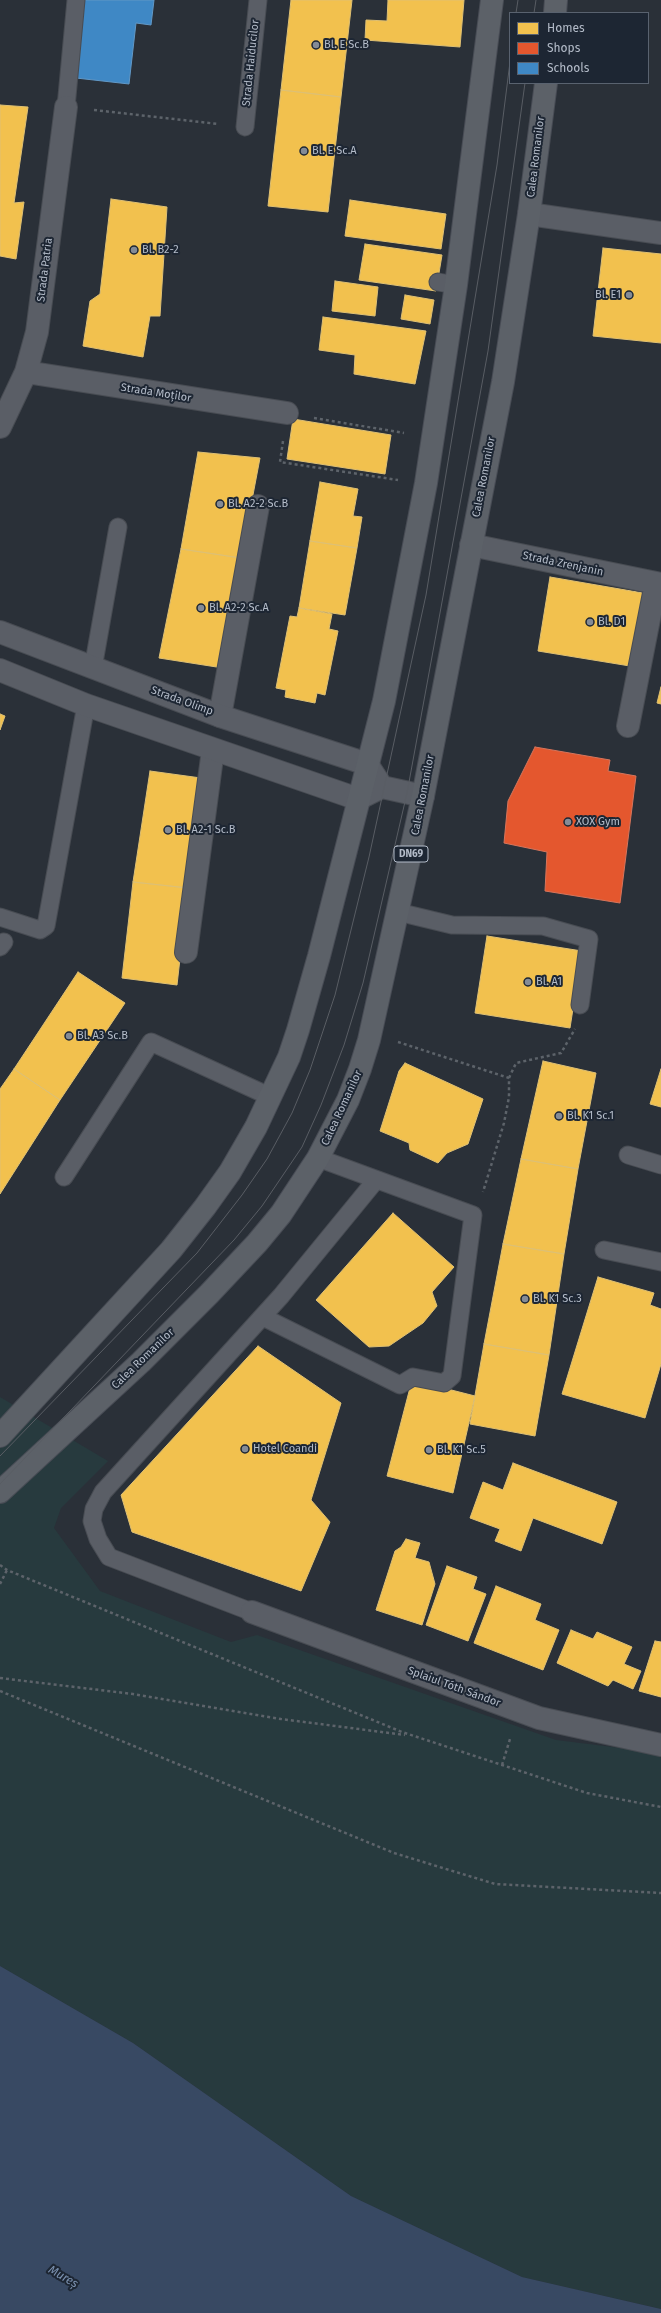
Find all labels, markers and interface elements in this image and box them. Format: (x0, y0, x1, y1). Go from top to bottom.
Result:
legend (509, 12, 649, 84)
street label: Strada Haiducilor (240, 19, 262, 107)
text: Homes (547, 21, 585, 35)
place label: Bl. E Sc.B (324, 38, 369, 52)
marker: Bl. E Sc.B (311, 40, 321, 50)
text: Shops (547, 41, 580, 55)
text: Schools (547, 61, 589, 75)
street label: Calea Romanilor (524, 116, 548, 198)
place label: Bl. E Sc.A (312, 144, 357, 158)
marker: Bl. E Sc.A (299, 146, 309, 156)
street label: Strada Patria (35, 237, 55, 303)
place label: Bl. B2-2 (142, 243, 179, 257)
marker: Bl. B2-2 (129, 245, 139, 255)
place label: Bl. E1 (595, 288, 621, 302)
marker: Bl. E1 (624, 290, 634, 300)
street label: Strada Moților (120, 381, 192, 405)
street label: Calea Romanilor (470, 436, 498, 518)
place label: Bl. A2-2 Sc.B (228, 497, 288, 511)
marker: Bl. A2-2 Sc.B (215, 499, 225, 509)
street label: Strada Zrenjanin (521, 549, 605, 579)
place label: Bl. A2-2 Sc.A (209, 601, 269, 615)
marker: Bl. A2-2 Sc.A (196, 603, 206, 613)
place label: Bl. D1 (598, 615, 625, 629)
marker: Bl. D1 (585, 617, 595, 627)
street label: Strada Olimp (149, 684, 215, 718)
street label: Calea Romanilor (409, 754, 437, 836)
place label: XOX Gym (576, 815, 620, 829)
marker: XOX Gym (563, 817, 573, 827)
place label: Bl. A2-1 Sc.B (176, 823, 235, 837)
marker: Bl. A2-1 Sc.B (163, 825, 173, 835)
road number: DN69 (394, 846, 428, 862)
place label: Bl. A1 (536, 975, 562, 989)
marker: Bl. A1 (523, 977, 533, 987)
place label: Bl. A3 Sc.B (77, 1029, 128, 1043)
marker: Bl. A3 Sc.B (64, 1031, 74, 1041)
street label: Calea Romanilor (319, 1068, 365, 1148)
place label: Bl. K1 Sc.1 (567, 1109, 614, 1123)
marker: Bl. K1 Sc.1 (554, 1111, 564, 1121)
place label: Bl. K1 Sc.3 (533, 1292, 582, 1306)
marker: Bl. K1 Sc.3 (520, 1294, 530, 1304)
street label: Calea Romanilor (109, 1326, 177, 1392)
place label: Hotel Coandi (253, 1442, 317, 1456)
place label: Bl. K1 Sc.5 (437, 1443, 486, 1457)
marker: Hotel Coandi (240, 1444, 250, 1454)
marker: Bl. K1 Sc.5 (424, 1445, 434, 1455)
street label: Splaiul Tóth Sándor (406, 1664, 502, 1710)
water label: Mureș (45, 2263, 81, 2291)

